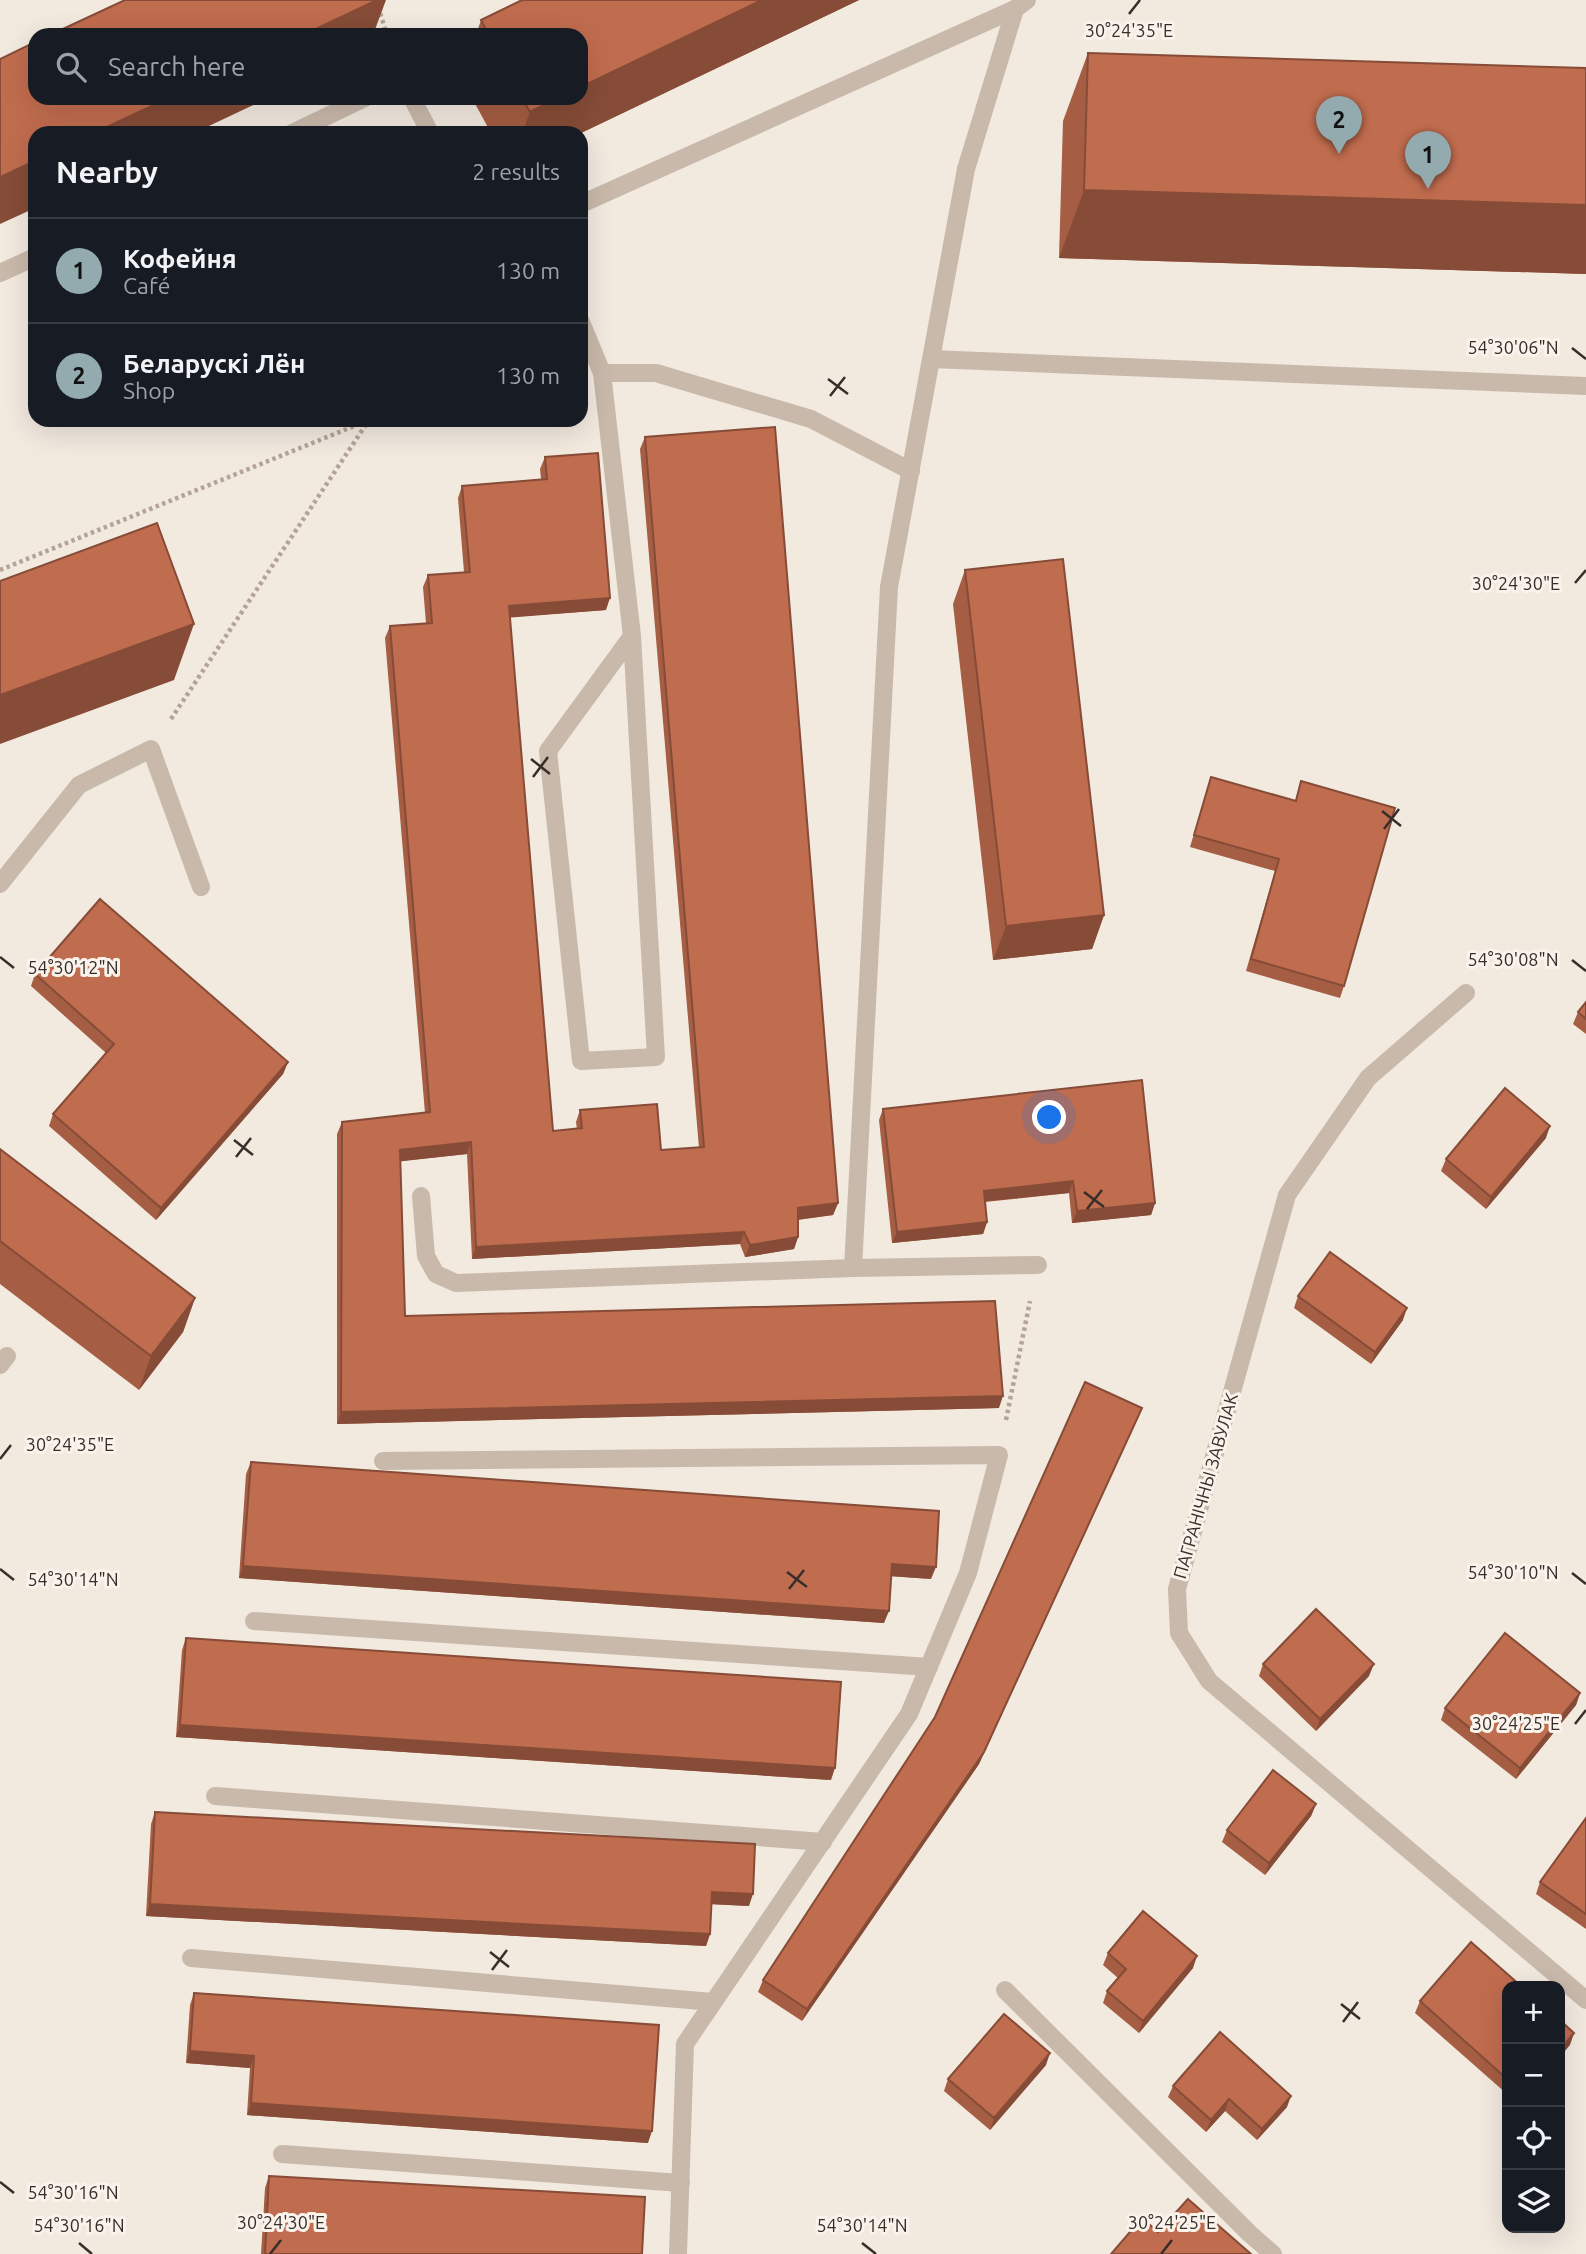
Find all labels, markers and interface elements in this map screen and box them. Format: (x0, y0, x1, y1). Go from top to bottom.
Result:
text: 30°24'35"E (1085, 20, 1173, 40)
search box (28, 28, 588, 105)
icon: search (52, 48, 90, 86)
text: Search here (108, 52, 245, 81)
pin: 2 (1316, 96, 1362, 154)
pin: 1 (1405, 131, 1451, 189)
text: Nearby (56, 155, 158, 189)
text: 2 results (472, 159, 560, 184)
text: Кофейня (123, 244, 237, 273)
text: 1 (73, 258, 85, 283)
text: 130 m (496, 258, 560, 283)
text: Café (123, 273, 170, 298)
text: 54°30'06"N (1467, 337, 1559, 357)
text: Беларускі Лён (123, 349, 305, 378)
text: 2 (73, 363, 85, 388)
text: 130 m (496, 363, 560, 388)
text: Shop (123, 378, 175, 403)
text: 30°24'30"E (1472, 573, 1560, 593)
text: 54°30'08"N (1467, 949, 1559, 969)
text: 54°30'12"N (27, 957, 119, 977)
your location (1032, 1100, 1066, 1134)
street label: ПАГРАНІЧНЫ ЗАВУЛАК (1169, 1391, 1241, 1581)
text: 30°24'35"E (26, 1434, 114, 1454)
text: 54°30'10"N (1467, 1562, 1559, 1582)
text: 54°30'14"N (27, 1569, 119, 1589)
text: 30°24'25"E (1472, 1713, 1560, 1733)
map controls (1502, 1981, 1565, 2233)
button: + (1502, 1981, 1565, 2044)
button: − (1502, 2044, 1565, 2107)
button: locate (1502, 2107, 1565, 2170)
button: layers (1502, 2170, 1565, 2233)
text: 54°30'16"N (27, 2182, 119, 2202)
text: 30°24'30"E (237, 2212, 325, 2232)
text: 30°24'25"E (1128, 2212, 1216, 2232)
text: 54°30'16"N (33, 2215, 125, 2235)
text: 54°30'14"N (816, 2215, 908, 2235)

